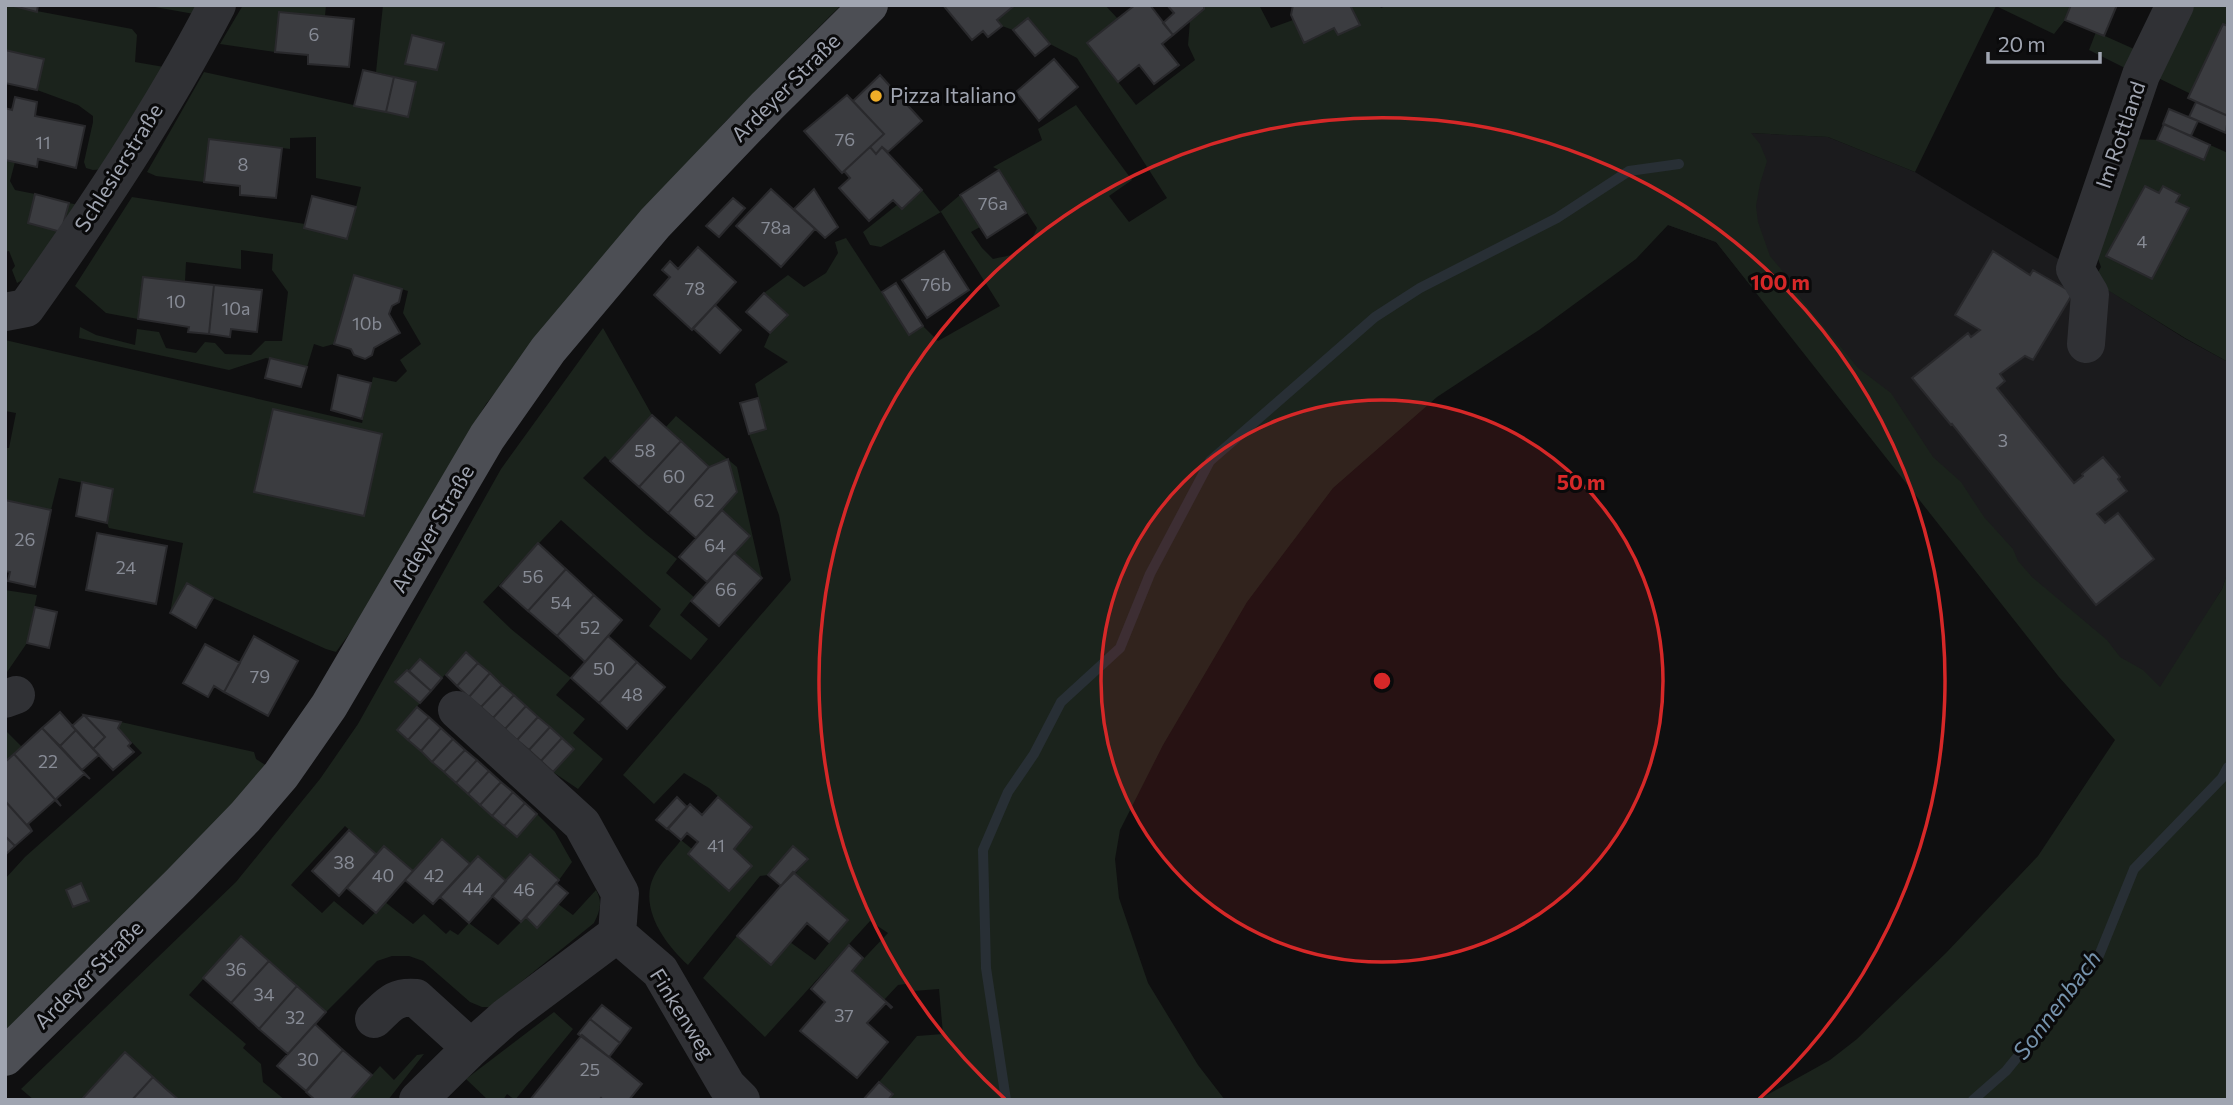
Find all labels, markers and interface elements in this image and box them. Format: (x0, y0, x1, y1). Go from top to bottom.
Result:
scale bar (1988, 21, 2100, 65)
house number: 6 (309, 23, 319, 45)
street label: Ardeyer Straße (725, 27, 844, 146)
text: 20 m (1998, 31, 2046, 56)
street label: Im Rottland (2090, 78, 2150, 191)
place label: Pizza Italiano (890, 82, 1016, 107)
marker: Pizza Italiano (868, 88, 884, 104)
street label: Schlesierstraße (68, 99, 167, 236)
house number: 76 (835, 128, 855, 150)
house number: 11 (35, 131, 51, 153)
house number: 8 (238, 153, 249, 175)
house number: 76a (978, 192, 1008, 214)
house number: 78a (761, 216, 791, 238)
house number: 4 (2137, 230, 2148, 252)
text: 100 m (1750, 269, 1810, 294)
house number: 76b (920, 273, 952, 295)
house number: 78 (685, 277, 705, 299)
house number: 10 (166, 290, 186, 312)
house number: 10a (222, 297, 250, 319)
house number: 10b (352, 312, 382, 334)
house number: 3 (1998, 429, 2008, 451)
house number: 58 (634, 439, 656, 461)
street label: Ardeyer Straße (385, 460, 478, 596)
house number: 60 (663, 465, 685, 487)
text: 50 m (1557, 469, 1605, 494)
house number: 62 (694, 489, 714, 511)
house number: 26 (15, 528, 35, 550)
house number: 64 (704, 534, 726, 556)
house number: 24 (116, 556, 136, 578)
house number: 56 (522, 565, 544, 587)
house number: 66 (715, 578, 737, 600)
house number: 54 (550, 591, 572, 613)
house number: 52 (580, 616, 600, 638)
house number: 50 (593, 657, 615, 679)
house number: 79 (250, 665, 270, 687)
centre of rings (1370, 669, 1394, 693)
house number: 48 (621, 683, 643, 705)
house number: 22 (38, 750, 58, 772)
house number: 41 (707, 834, 725, 856)
house number: 38 (333, 851, 355, 873)
house number: 40 (372, 864, 394, 886)
house number: 42 (424, 864, 444, 886)
house number: 44 (462, 877, 484, 899)
house number: 46 (513, 878, 535, 900)
street label: Ardeyer Straße (28, 914, 147, 1033)
water label: Sonnenbach (2006, 944, 2106, 1064)
house number: 36 (225, 958, 247, 980)
street label: Finkenweg (646, 963, 721, 1063)
house number: 34 (253, 983, 275, 1005)
house number: 37 (834, 1004, 854, 1026)
house number: 32 (285, 1006, 305, 1028)
house number: 30 (297, 1048, 319, 1070)
house number: 25 (580, 1058, 600, 1080)

